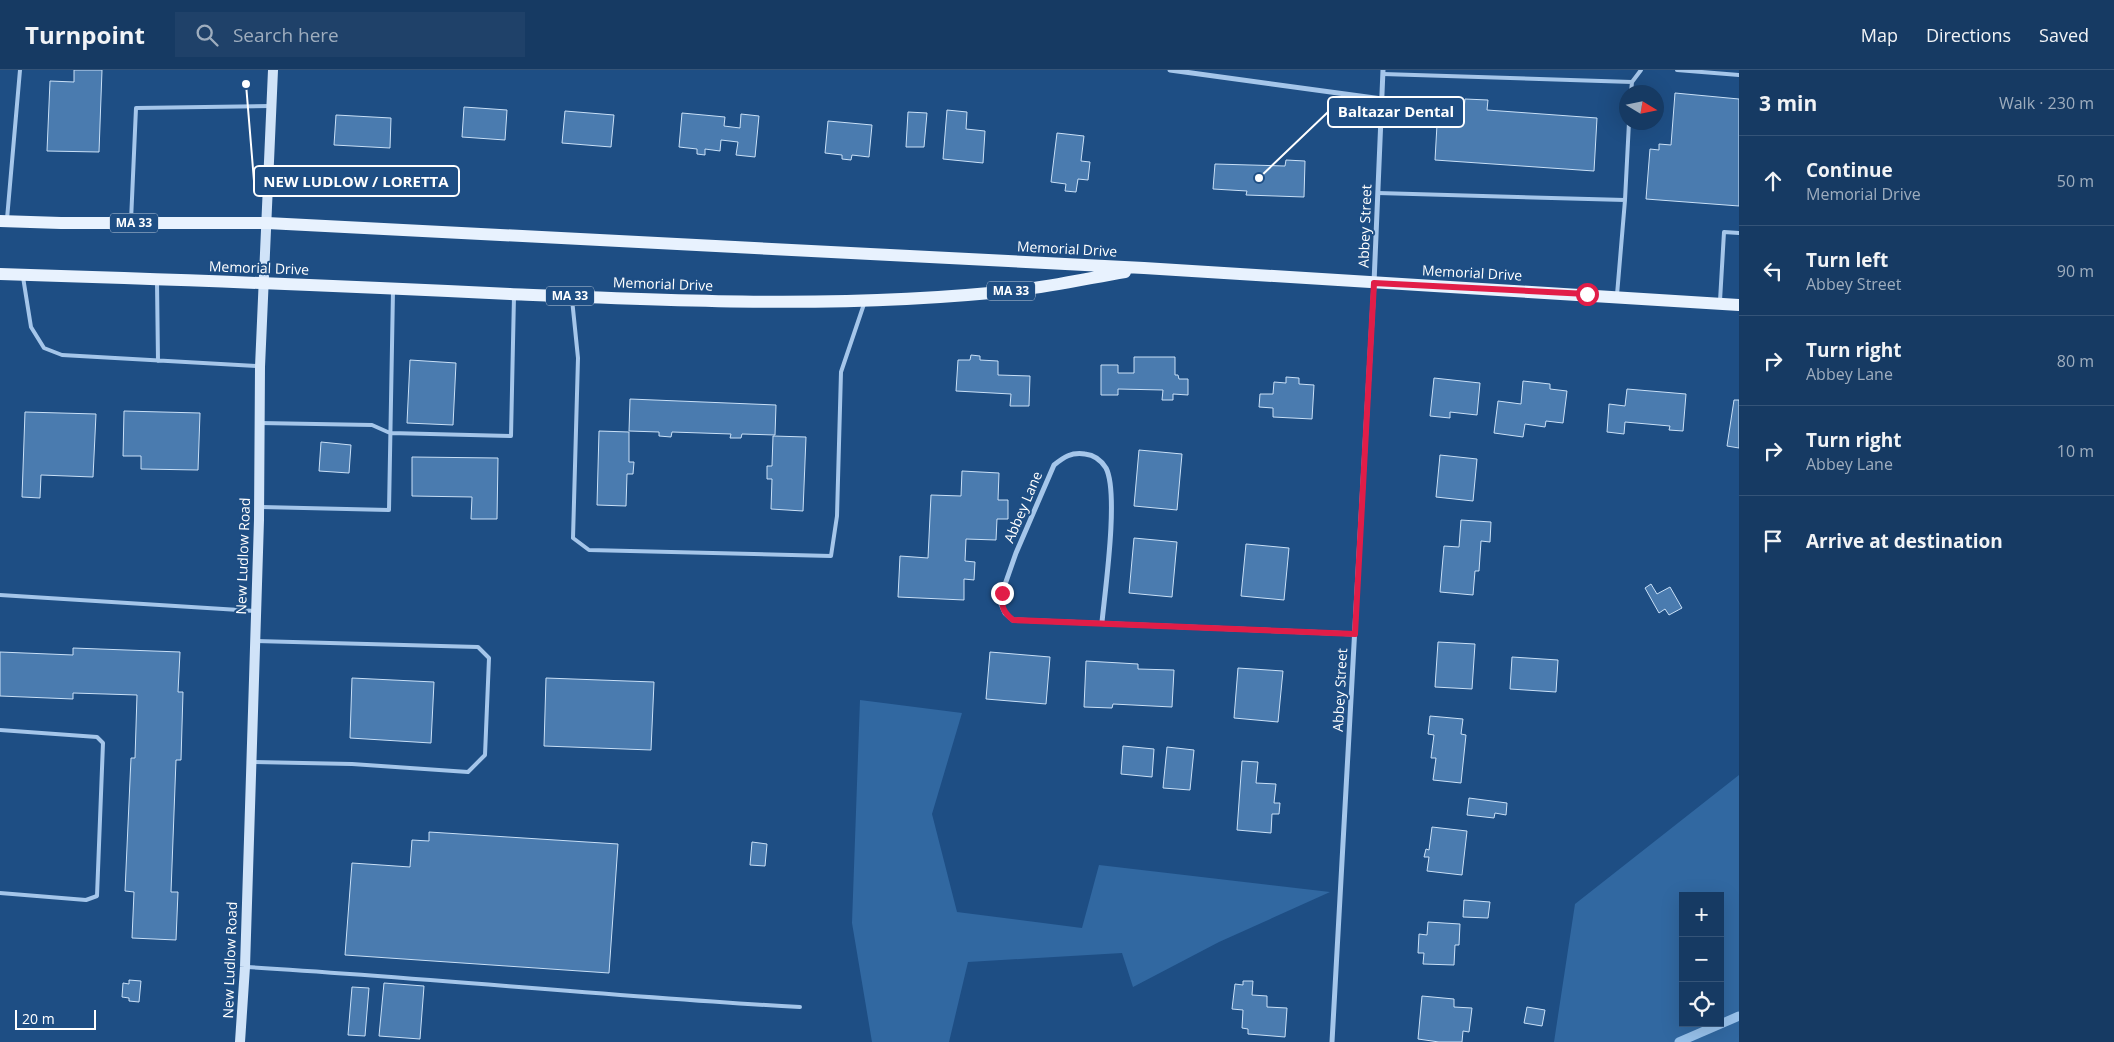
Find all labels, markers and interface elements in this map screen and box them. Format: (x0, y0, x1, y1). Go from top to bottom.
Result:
search box (175, 12, 525, 57)
text: Turnpoint (25, 18, 145, 51)
icon: search (193, 21, 221, 49)
text: Search here (233, 22, 339, 48)
text: Map (1861, 23, 1898, 47)
text: Directions (1926, 23, 2011, 47)
text: Saved (2039, 23, 2089, 47)
north arrow (1619, 85, 1664, 130)
text: 3 min (1759, 89, 1817, 117)
text: Walk · 230 m (1999, 92, 2094, 114)
callout: Baltazar Dental (1328, 97, 1464, 127)
text: Baltazar Dental (1338, 101, 1454, 121)
text: Continue (1806, 157, 1893, 183)
callout: NEW LUDLOW / LORETTA (254, 166, 459, 196)
icon: ahead (1759, 167, 1787, 195)
text: 50 m (2057, 170, 2094, 192)
text: NEW LUDLOW / LORETTA (263, 171, 449, 191)
text: Memorial Drive (1806, 183, 1921, 205)
street label: Abbey Street (1354, 184, 1375, 268)
road number: MA 33 (110, 214, 158, 232)
street label: Memorial Drive (1016, 236, 1118, 261)
text: Turn left (1806, 247, 1888, 273)
street label: Memorial Drive (209, 256, 310, 279)
icon: left (1759, 257, 1787, 285)
street label: Memorial Drive (1421, 260, 1523, 285)
text: 90 m (2057, 260, 2094, 282)
street label: Memorial Drive (613, 272, 714, 295)
text: Abbey Street (1806, 273, 1902, 295)
road number: MA 33 (987, 282, 1035, 300)
route start (1576, 283, 1599, 306)
road number: MA 33 (546, 287, 594, 306)
text: Turn right (1806, 337, 1901, 363)
icon: right (1759, 347, 1787, 375)
text: 80 m (2057, 350, 2094, 372)
text: Abbey Lane (1806, 363, 1893, 385)
text: Turn right (1806, 427, 1901, 453)
icon: right (1759, 437, 1787, 465)
text: 10 m (2057, 440, 2094, 462)
text: Abbey Lane (1806, 453, 1893, 475)
street label: Abbey Lane (999, 468, 1046, 546)
street label: New Ludlow Road (231, 497, 254, 615)
icon: arrive (1759, 527, 1787, 555)
text: Arrive at destination (1806, 528, 2003, 554)
route end (991, 582, 1014, 605)
street label: Abbey Street (1328, 648, 1351, 732)
map controls (1679, 892, 1724, 1027)
button: + (1679, 892, 1724, 937)
street label: New Ludlow Road (218, 901, 241, 1019)
button: − (1679, 937, 1724, 982)
button: locate (1679, 982, 1724, 1027)
scale bar (15, 1007, 96, 1030)
text: 20 m (22, 1009, 55, 1028)

